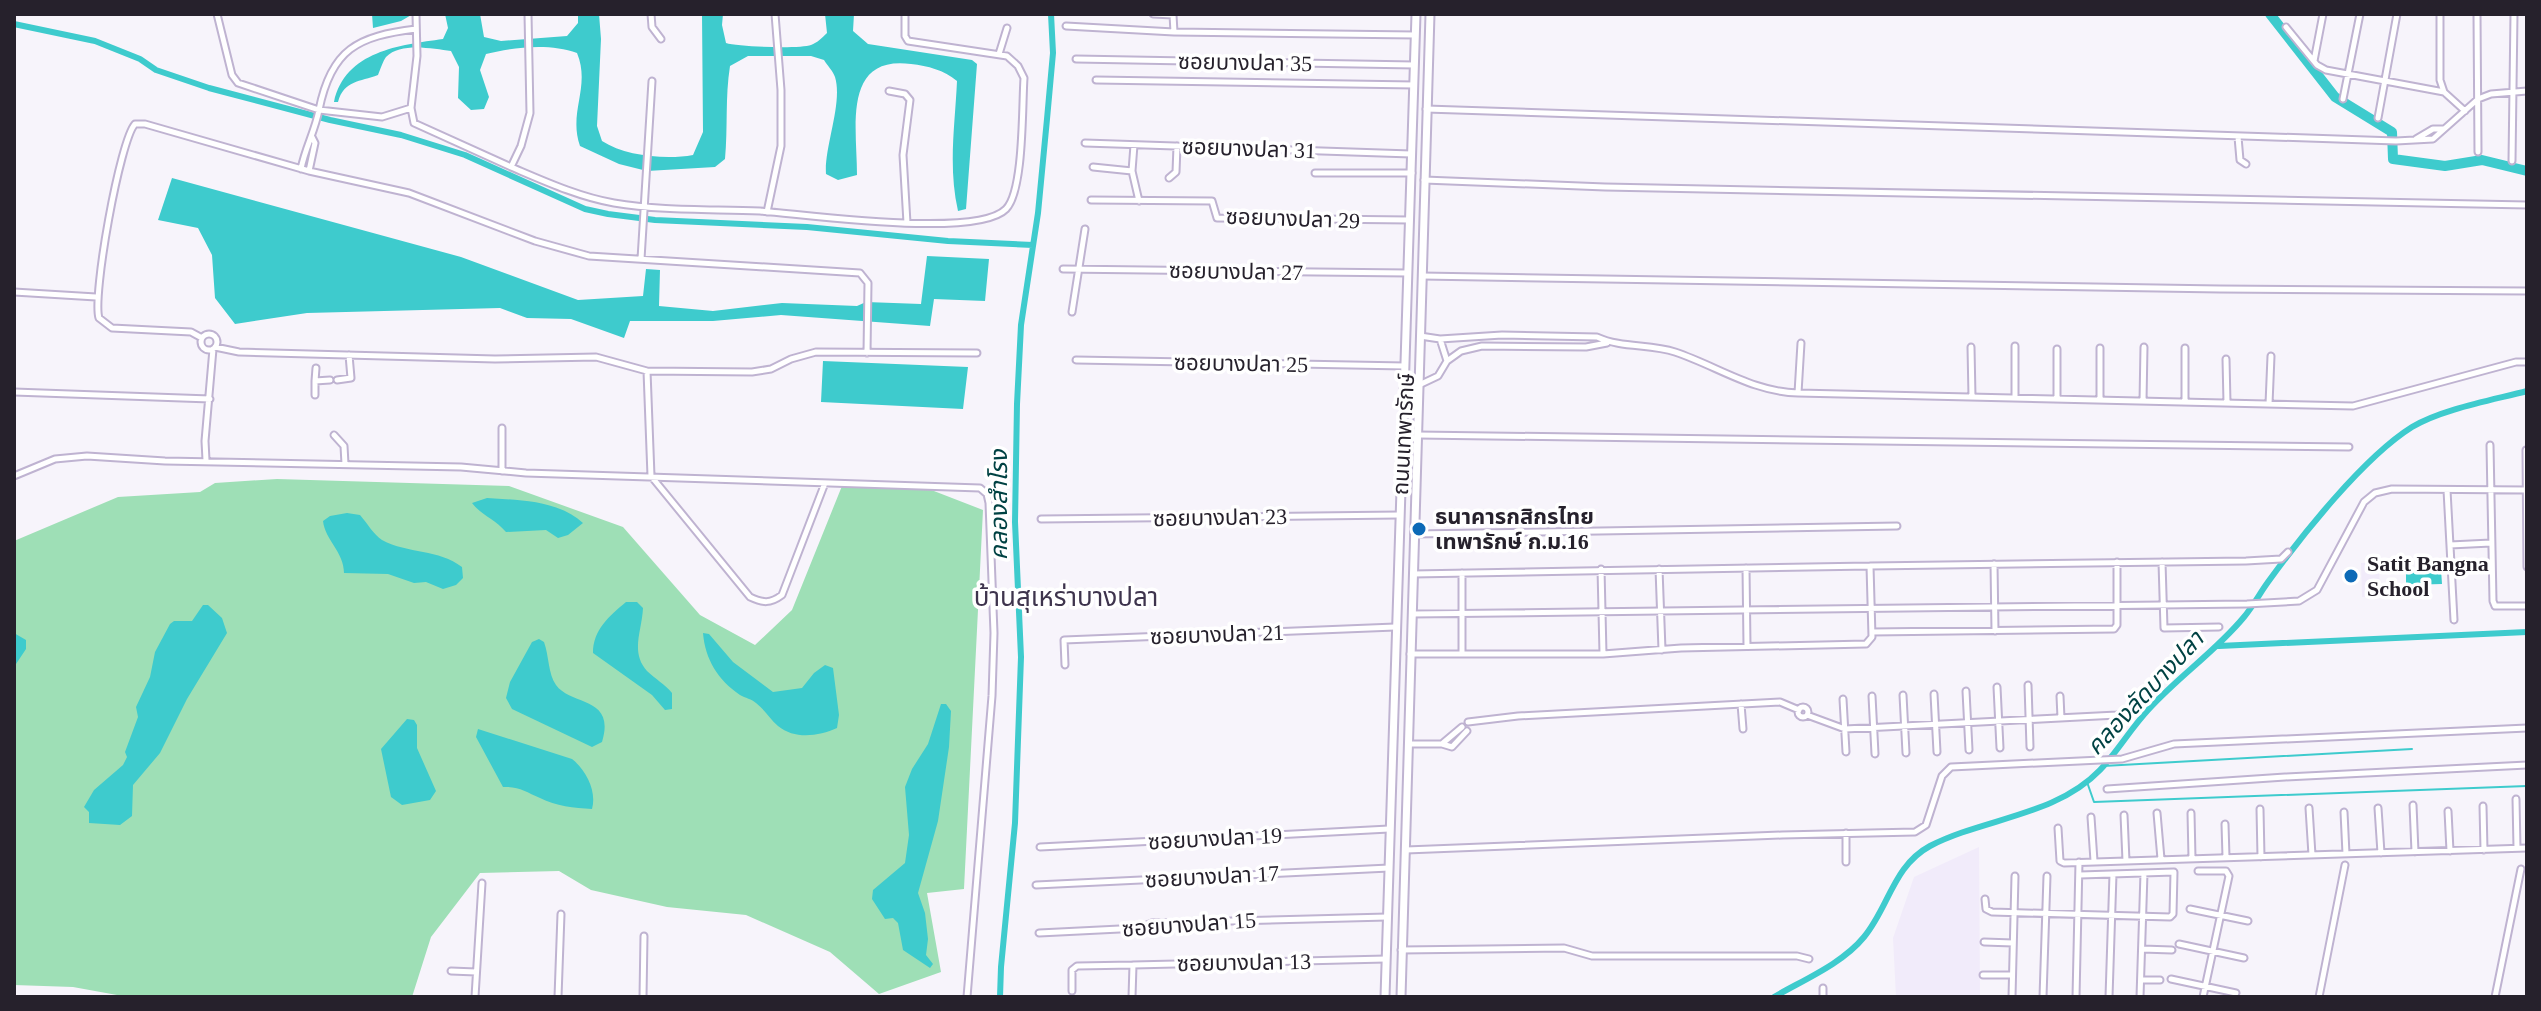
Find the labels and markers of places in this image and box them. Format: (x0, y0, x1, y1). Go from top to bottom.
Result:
place label: ธนาคารกสิกรไทย เทพารักษ์ ก.ม.16 (1435, 504, 1594, 554)
marker: ธนาคารกสิกรไทย เทพารักษ์ ก.ม.16 (1410, 520, 1428, 538)
place label: Satit Bangna School (2367, 551, 2489, 601)
marker: Satit Bangna School (2342, 567, 2360, 585)

